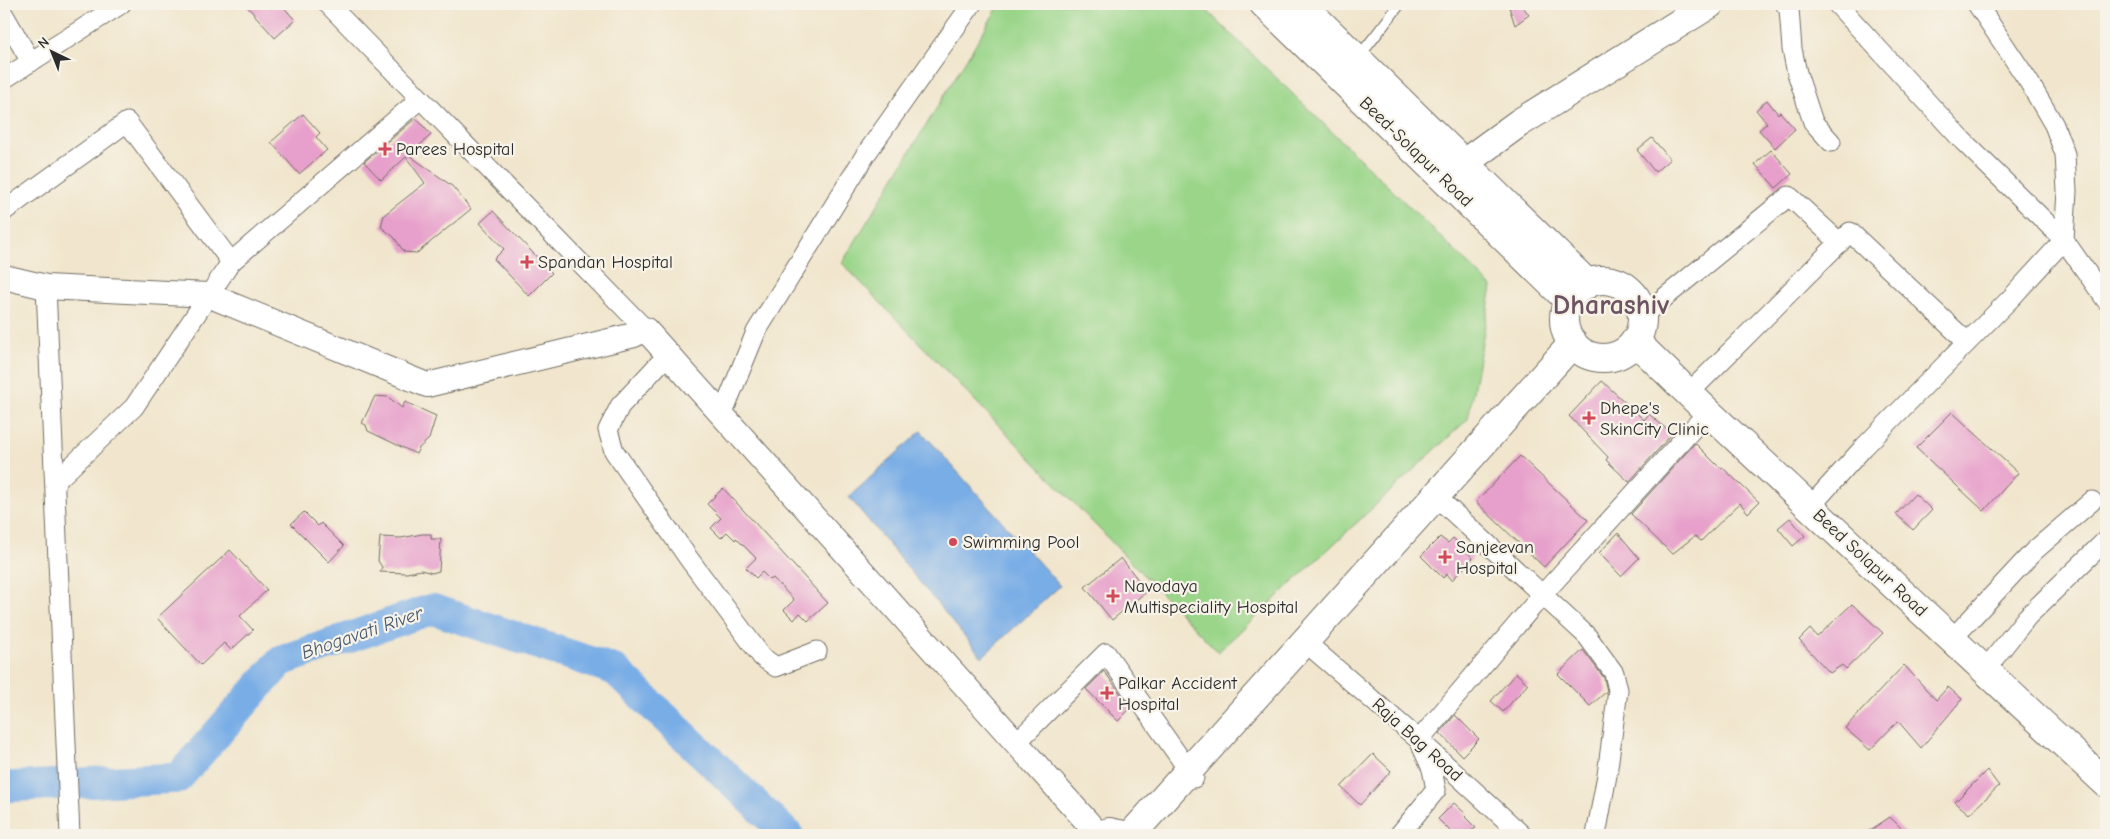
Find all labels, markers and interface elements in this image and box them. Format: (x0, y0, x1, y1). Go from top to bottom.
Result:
north arrow (28, 28, 78, 78)
text: N (34, 34, 53, 52)
street label: Beed-Solapur Road (1355, 93, 1477, 211)
place label: Parees Hospital (396, 139, 514, 160)
marker: Parees Hospital (378, 142, 392, 156)
place label: Spandan Hospital (538, 252, 673, 273)
marker: Spandan Hospital (520, 255, 534, 269)
district label: Dharashiv (1553, 289, 1669, 321)
place label: Dhepe's SkinCity Clinic (1600, 398, 1709, 440)
marker: Dhepe's SkinCity Clinic (1582, 411, 1596, 425)
street label: Beed Solapur Road (1809, 505, 1931, 621)
place label: Swimming Pool (963, 532, 1079, 553)
marker: Swimming Pool (947, 536, 959, 548)
place label: Sanjeevan Hospital (1456, 537, 1534, 579)
marker: Sanjeevan Hospital (1438, 550, 1452, 564)
place label: Navodaya Multispeciality Hospital (1124, 576, 1298, 618)
marker: Navodaya Multispeciality Hospital (1106, 589, 1120, 603)
water label: Bhogavati River (298, 601, 427, 664)
place label: Palkar Accident Hospital (1118, 673, 1238, 715)
marker: Palkar Accident Hospital (1100, 686, 1114, 700)
street label: Raja Bag Road (1368, 694, 1466, 786)

